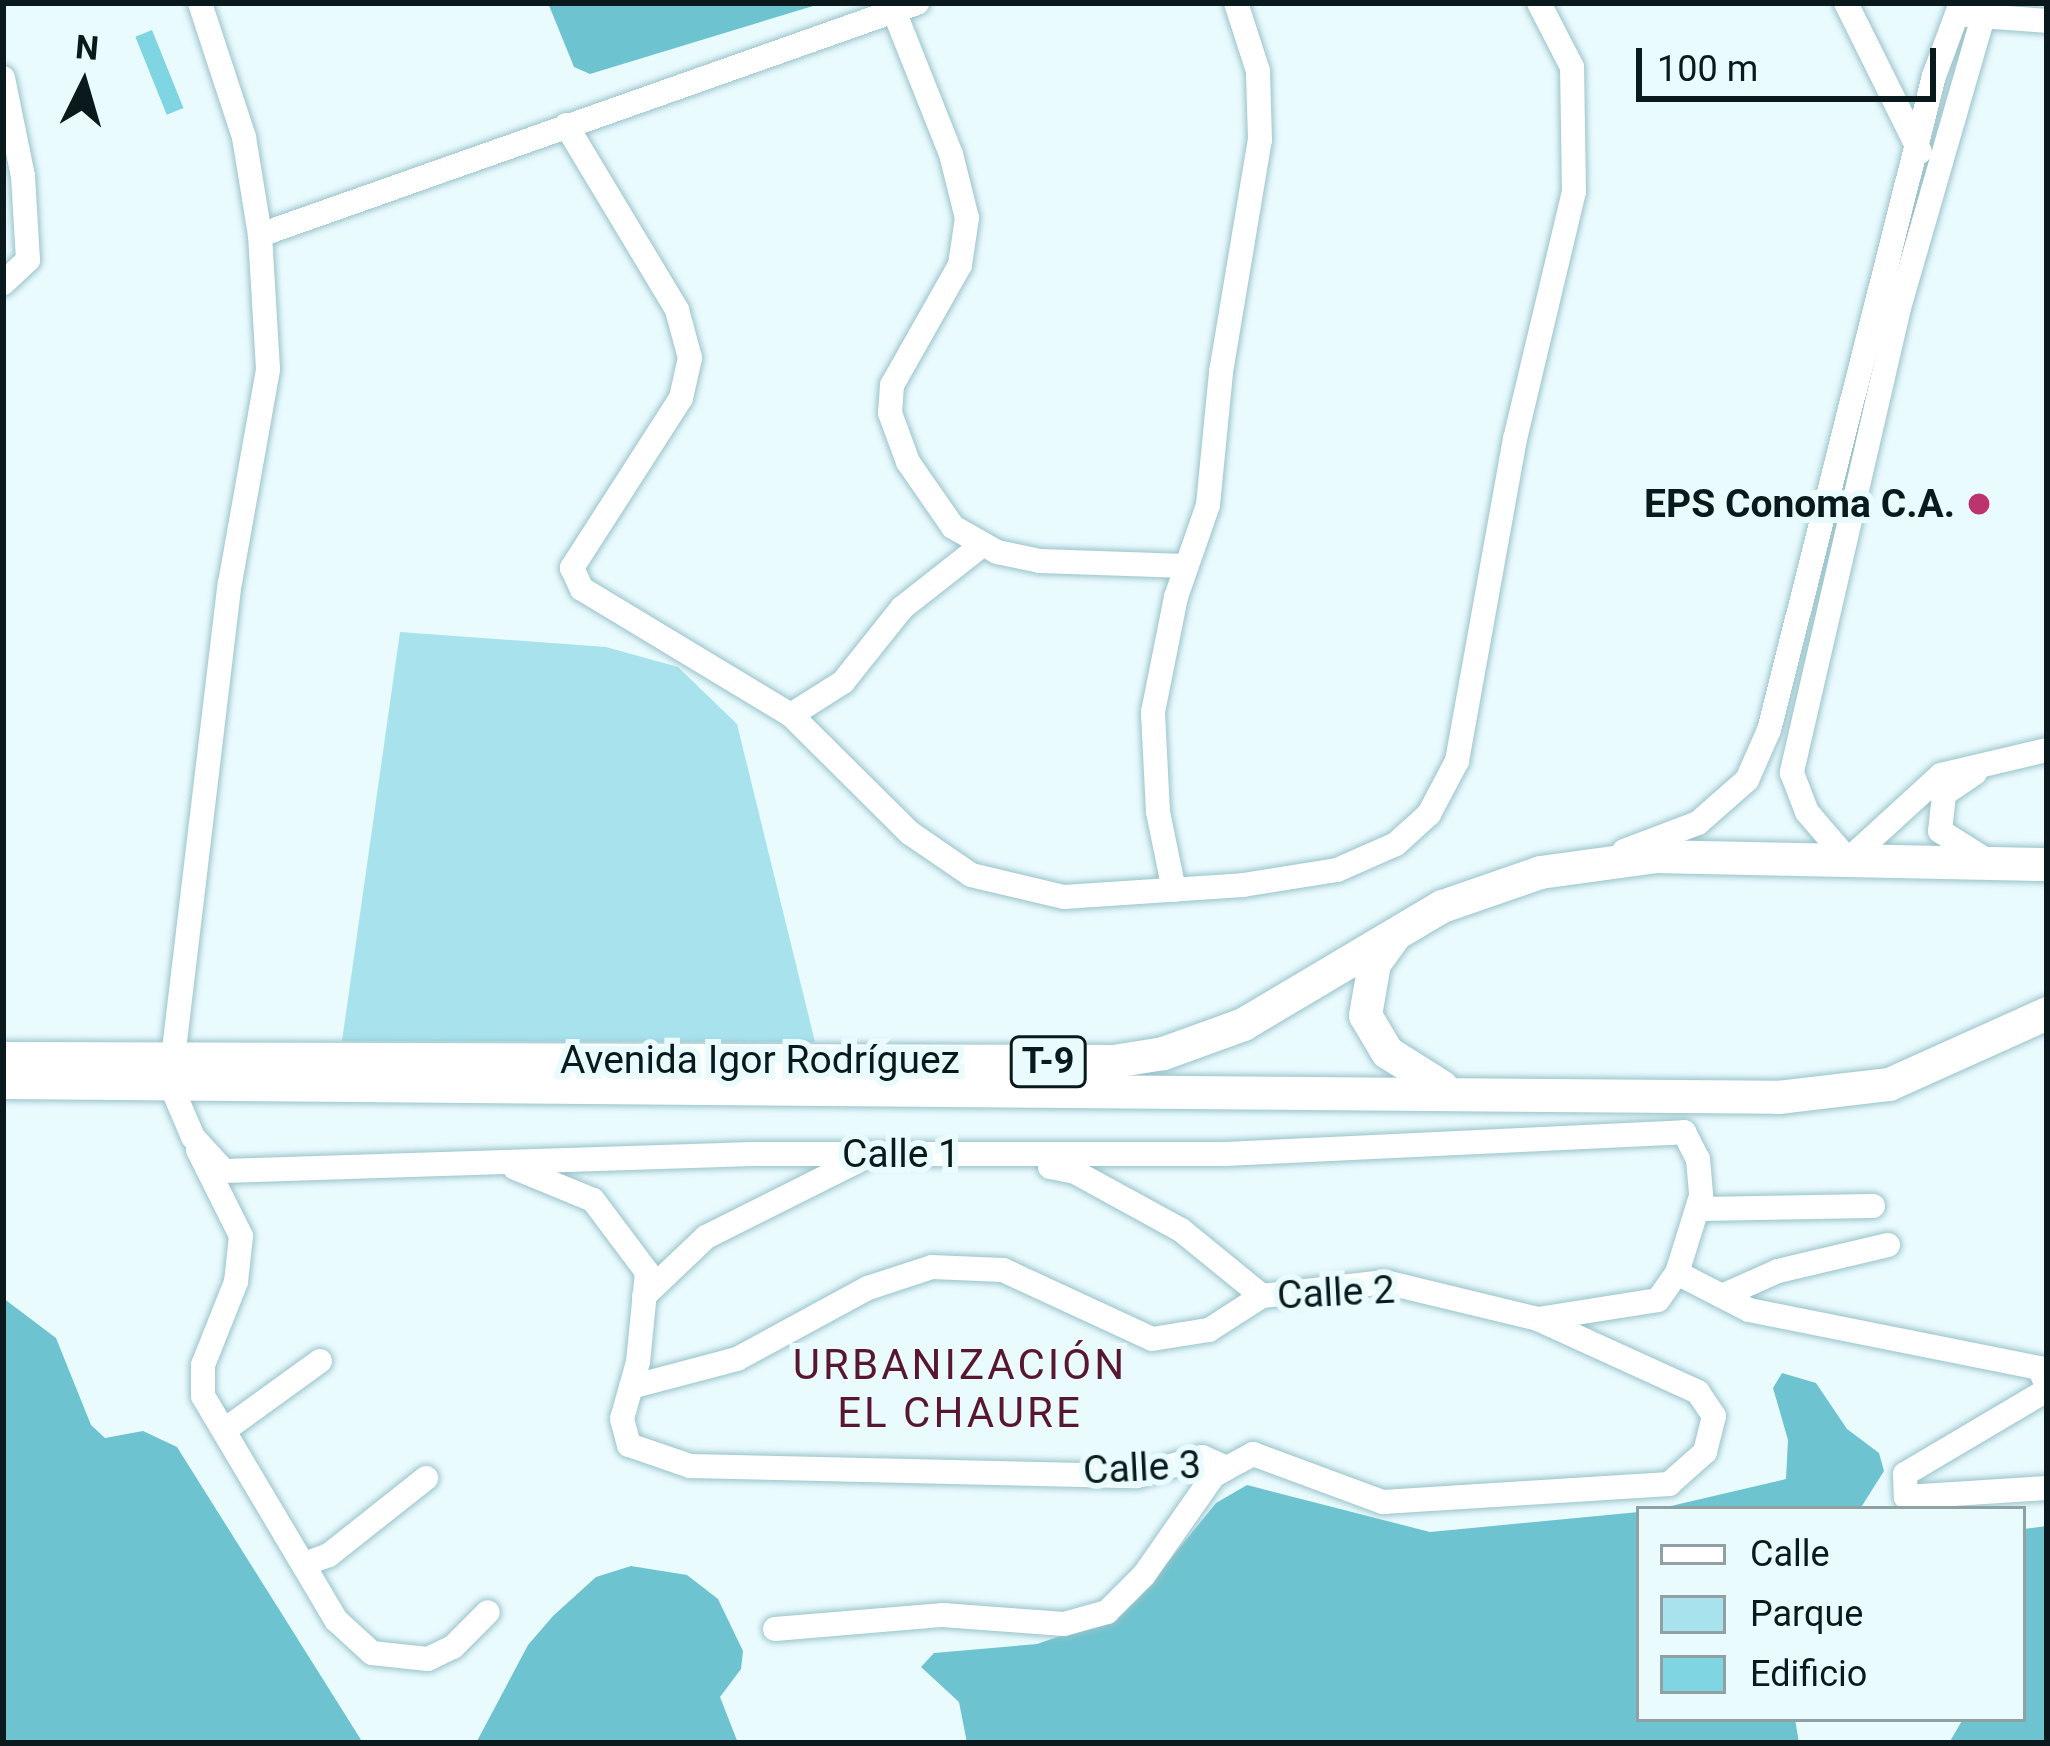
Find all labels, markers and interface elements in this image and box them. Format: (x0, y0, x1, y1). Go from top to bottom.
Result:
north arrow (24, 24, 144, 144)
scale bar (1642, 24, 1942, 98)
text: N (74, 27, 100, 68)
text: 100 m (1657, 48, 1758, 90)
place label: EPS Conoma C.A. (1644, 481, 1955, 527)
marker: EPS Conoma C.A. (1966, 491, 1992, 517)
road number: T-9 (1009, 1032, 1087, 1092)
street label: Avenida Igor Rodríguez (560, 1037, 960, 1083)
street label: Calle 1 (842, 1131, 960, 1177)
street label: Calle 2 (1276, 1267, 1396, 1319)
district label: URBANIZACIÓN EL CHAURE (793, 1340, 1127, 1438)
street label: Calle 3 (1082, 1442, 1202, 1494)
legend (1636, 1506, 2026, 1722)
text: Calle (1750, 1533, 1830, 1575)
text: Parque (1750, 1593, 1863, 1635)
text: Edificio (1750, 1653, 1867, 1695)

